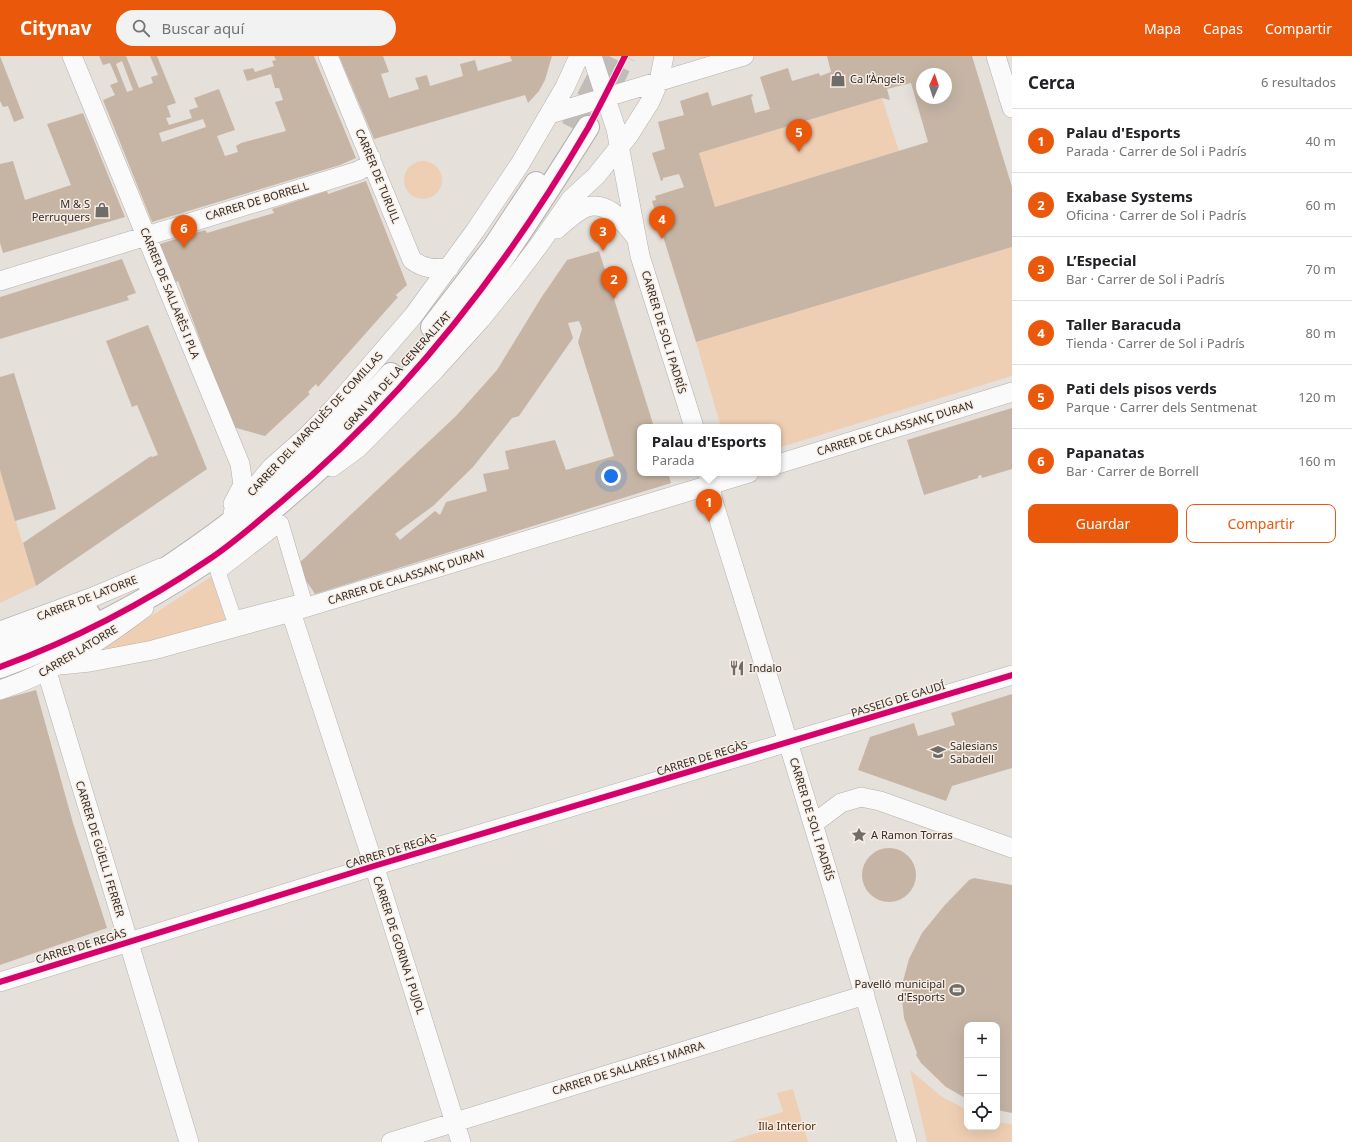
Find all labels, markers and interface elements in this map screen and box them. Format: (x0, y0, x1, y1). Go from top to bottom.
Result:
search box (116, 10, 396, 46)
text: Citynav (20, 15, 92, 41)
icon: search (130, 17, 152, 39)
text: Buscar aquí (162, 18, 244, 38)
text: Mapa (1144, 19, 1181, 38)
text: Capas (1203, 19, 1243, 38)
text: Compartir (1265, 19, 1332, 38)
north arrow (916, 68, 952, 104)
shop icon: Ca l’Àngels (829, 70, 847, 88)
place label: Ca l’Àngels (850, 71, 905, 86)
text: Cerca (1028, 71, 1075, 94)
text: 6 resultados (1261, 73, 1336, 91)
pin: 5 (786, 119, 812, 152)
text: Palau d'Esports (1066, 122, 1180, 142)
street label: CARRER DE TURULL (353, 126, 404, 226)
text: 1 (1037, 132, 1045, 150)
text: 40 m (1306, 132, 1336, 150)
text: Parada · Carrer de Sol i Padrís (1066, 142, 1246, 160)
street label: CARRER DE BORRELL (203, 178, 311, 223)
text: Exabase Systems (1066, 186, 1193, 206)
place label: M & S Perruquers (32, 196, 90, 224)
text: 2 (1037, 196, 1045, 214)
text: 60 m (1306, 196, 1336, 214)
shop icon: M & S Perruquers (93, 201, 111, 219)
pin: 4 (649, 206, 675, 239)
text: Oficina · Carrer de Sol i Padrís (1066, 206, 1247, 224)
pin: 6 (171, 215, 197, 248)
pin: 3 (590, 218, 616, 251)
street label: CARRER DE SALLARÈS I PLA (137, 225, 204, 361)
text: L’Especial (1066, 250, 1137, 270)
text: 3 (1037, 260, 1045, 278)
text: 70 m (1306, 260, 1336, 278)
pin: 2 (601, 266, 627, 299)
street label: CARRER DE SOL I PADRÍS (639, 268, 690, 395)
text: Bar · Carrer de Sol i Padrís (1066, 270, 1225, 288)
street label: GRAN VIA DE LA GENERALITAT (339, 308, 454, 434)
text: Taller Baracuda (1066, 314, 1181, 334)
text: 4 (1037, 324, 1045, 342)
text: 80 m (1306, 324, 1336, 342)
text: Tienda · Carrer de Sol i Padrís (1066, 334, 1245, 352)
street label: CARRER DEL MARQUÈS DE COMILLAS (244, 348, 386, 499)
text: Pati dels pisos verds (1066, 378, 1217, 398)
text: 5 (1037, 388, 1045, 406)
text: 120 m (1298, 388, 1336, 406)
street label: CARRER DE CALASSANÇ DURAN (815, 397, 975, 458)
text: Parque · Carrer dels Sentmenat (1066, 398, 1257, 416)
popup (637, 424, 781, 476)
text: Palau d'Esports (652, 431, 766, 451)
text: Papanatas (1066, 442, 1145, 462)
text: Parada (652, 451, 695, 469)
text: 6 (1037, 452, 1045, 470)
text: 160 m (1298, 452, 1336, 470)
text: Bar · Carrer de Borrell (1066, 462, 1199, 480)
your location (601, 466, 621, 486)
pin: 1 (696, 489, 722, 522)
button: Guardar (1028, 504, 1178, 543)
button: Compartir (1186, 504, 1336, 543)
street label: CARRER DE CALASSANÇ DURAN (326, 546, 486, 607)
street label: CARRER DE LATORRE (34, 571, 139, 624)
street label: CARRER LATORRE (35, 621, 120, 680)
restaurant icon: Indalo (728, 659, 746, 677)
place label: Indalo (749, 660, 782, 675)
street label: PASSEIG DE GAUDÍ (849, 677, 947, 720)
street label: CARRER DE REGÀS (654, 737, 749, 779)
place label: Salesians Sabadell (950, 738, 998, 766)
school or university icon: Salesians Sabadell (929, 743, 947, 761)
street label: CARRER DE SOL I PADRÍS (787, 755, 838, 882)
street label: CARRER DE GÜELL I FERRER (73, 779, 128, 919)
place icon: A Ramon Torras (850, 826, 868, 844)
place label: A Ramon Torras (871, 827, 953, 842)
street label: CARRER DE REGÀS (343, 830, 438, 872)
street label: CARRER DE GORINA I PUJOL (370, 874, 429, 1016)
street label: CARRER DE REGÀS (33, 925, 128, 967)
place label: Pavelló municipal d'Esports (855, 976, 945, 1004)
sports icon: Pavelló municipal d'Esports (948, 981, 966, 999)
map controls (964, 1022, 1000, 1130)
button: + (964, 1022, 1000, 1058)
street label: CARRER DE SALLARÉS I MARRA (550, 1037, 707, 1098)
button: − (964, 1058, 1000, 1094)
button: locate (964, 1094, 1000, 1130)
park label: Illa Interior (758, 1118, 816, 1133)

